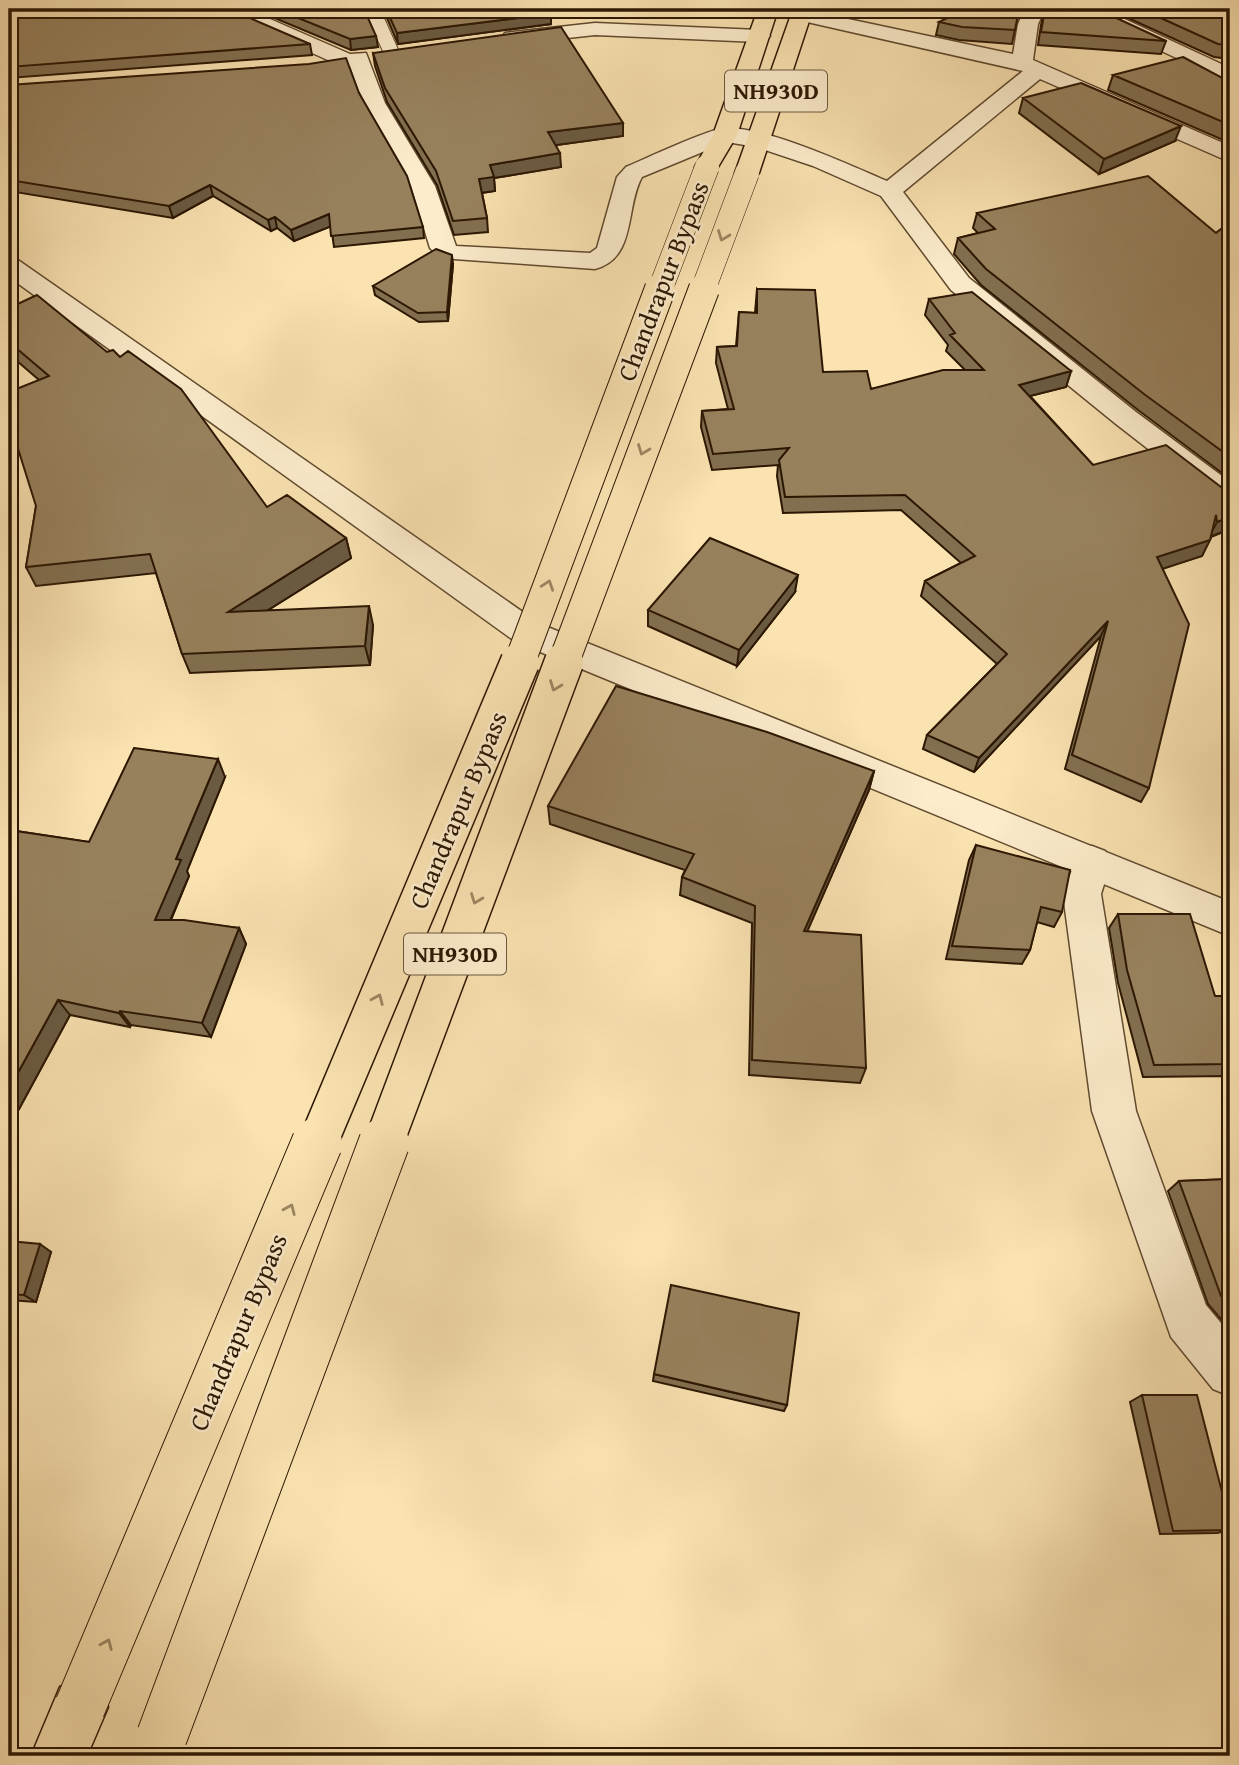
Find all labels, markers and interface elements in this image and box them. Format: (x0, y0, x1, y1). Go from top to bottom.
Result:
road number: NH930D (725, 70, 827, 112)
street label: Chandrapur Bypass (606, 175, 719, 387)
one-way arrow (717, 230, 731, 242)
one-way arrow (638, 443, 652, 455)
one-way arrow (540, 579, 554, 592)
one-way arrow (549, 679, 563, 691)
street label: Chandrapur Bypass (398, 705, 517, 915)
one-way arrow (470, 892, 484, 904)
road number: NH930D (404, 934, 506, 974)
one-way arrow (370, 994, 384, 1007)
one-way arrow (282, 1204, 296, 1216)
street label: Chandrapur Bypass (178, 1227, 297, 1437)
one-way arrow (98, 1639, 112, 1651)

